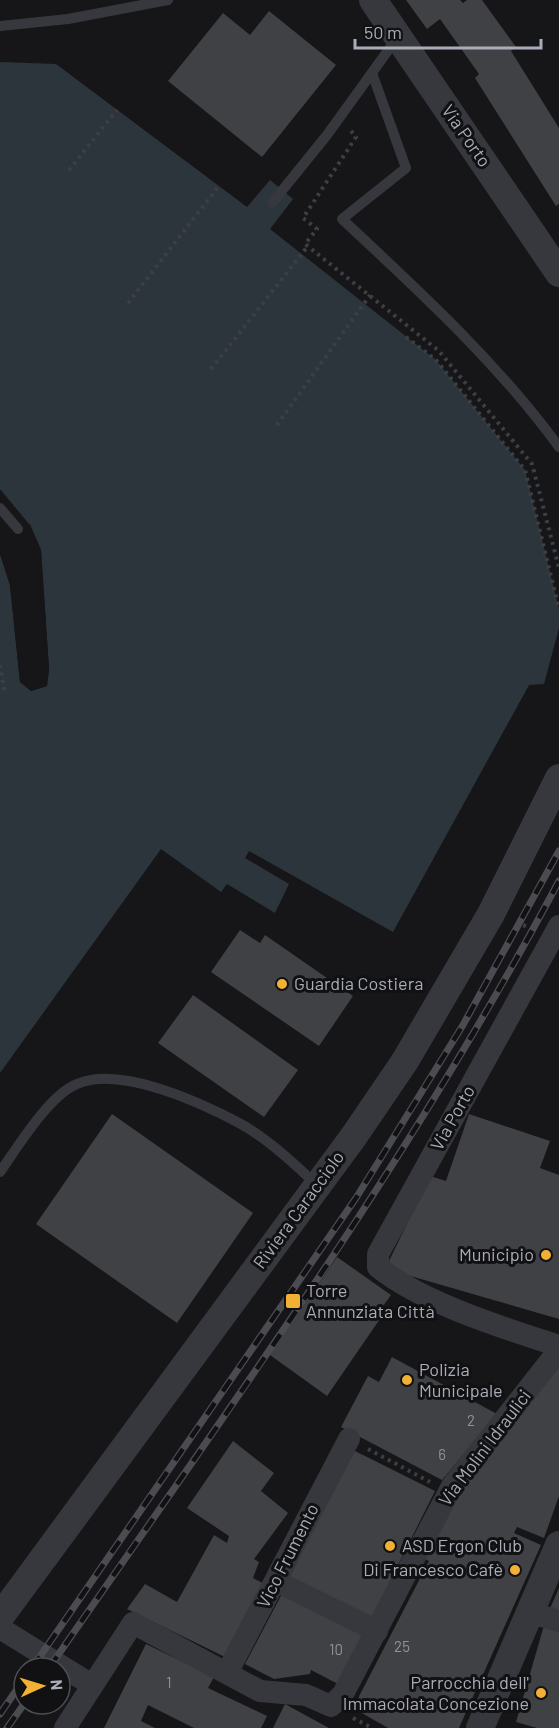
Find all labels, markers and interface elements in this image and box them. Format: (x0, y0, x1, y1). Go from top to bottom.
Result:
scale bar (355, 12, 541, 50)
text: 50 m (364, 21, 402, 43)
street label: Via Porto (437, 100, 496, 171)
place label: Guardia Costiera (294, 972, 423, 994)
marker: Guardia Costiera (275, 977, 289, 991)
street label: Via Porto (425, 1081, 479, 1154)
street label: Riviera Caracciolo (248, 1146, 348, 1273)
place label: Municipio (459, 1243, 534, 1265)
marker: Municipio (539, 1248, 553, 1262)
place label: Torre Annunziata Città (306, 1279, 435, 1322)
marker: Torre Annunziata Città (284, 1292, 302, 1310)
place label: Polizia Municipale (419, 1358, 503, 1401)
marker: Polizia Municipale (400, 1373, 414, 1387)
street label: Via Molini Idraulici (433, 1385, 535, 1510)
house number: 2 (467, 1411, 475, 1429)
house number: 6 (438, 1445, 446, 1463)
street label: Vico Frumento (251, 1500, 323, 1611)
place label: ASD Ergon Club (402, 1534, 522, 1556)
marker: ASD Ergon Club (383, 1539, 397, 1553)
place label: Di Francesco Cafè (363, 1558, 503, 1580)
marker: Di Francesco Cafè (508, 1563, 522, 1577)
house number: 25 (394, 1637, 410, 1655)
house number: 10 (329, 1640, 343, 1658)
north arrow (12, 1656, 72, 1716)
place label: Parrocchia dell' Immacolata Concezione (343, 1671, 529, 1714)
house number: 1 (166, 1673, 172, 1691)
text: N (48, 1679, 67, 1691)
marker: Parrocchia dell' Immacolata Concezione (534, 1686, 548, 1700)

